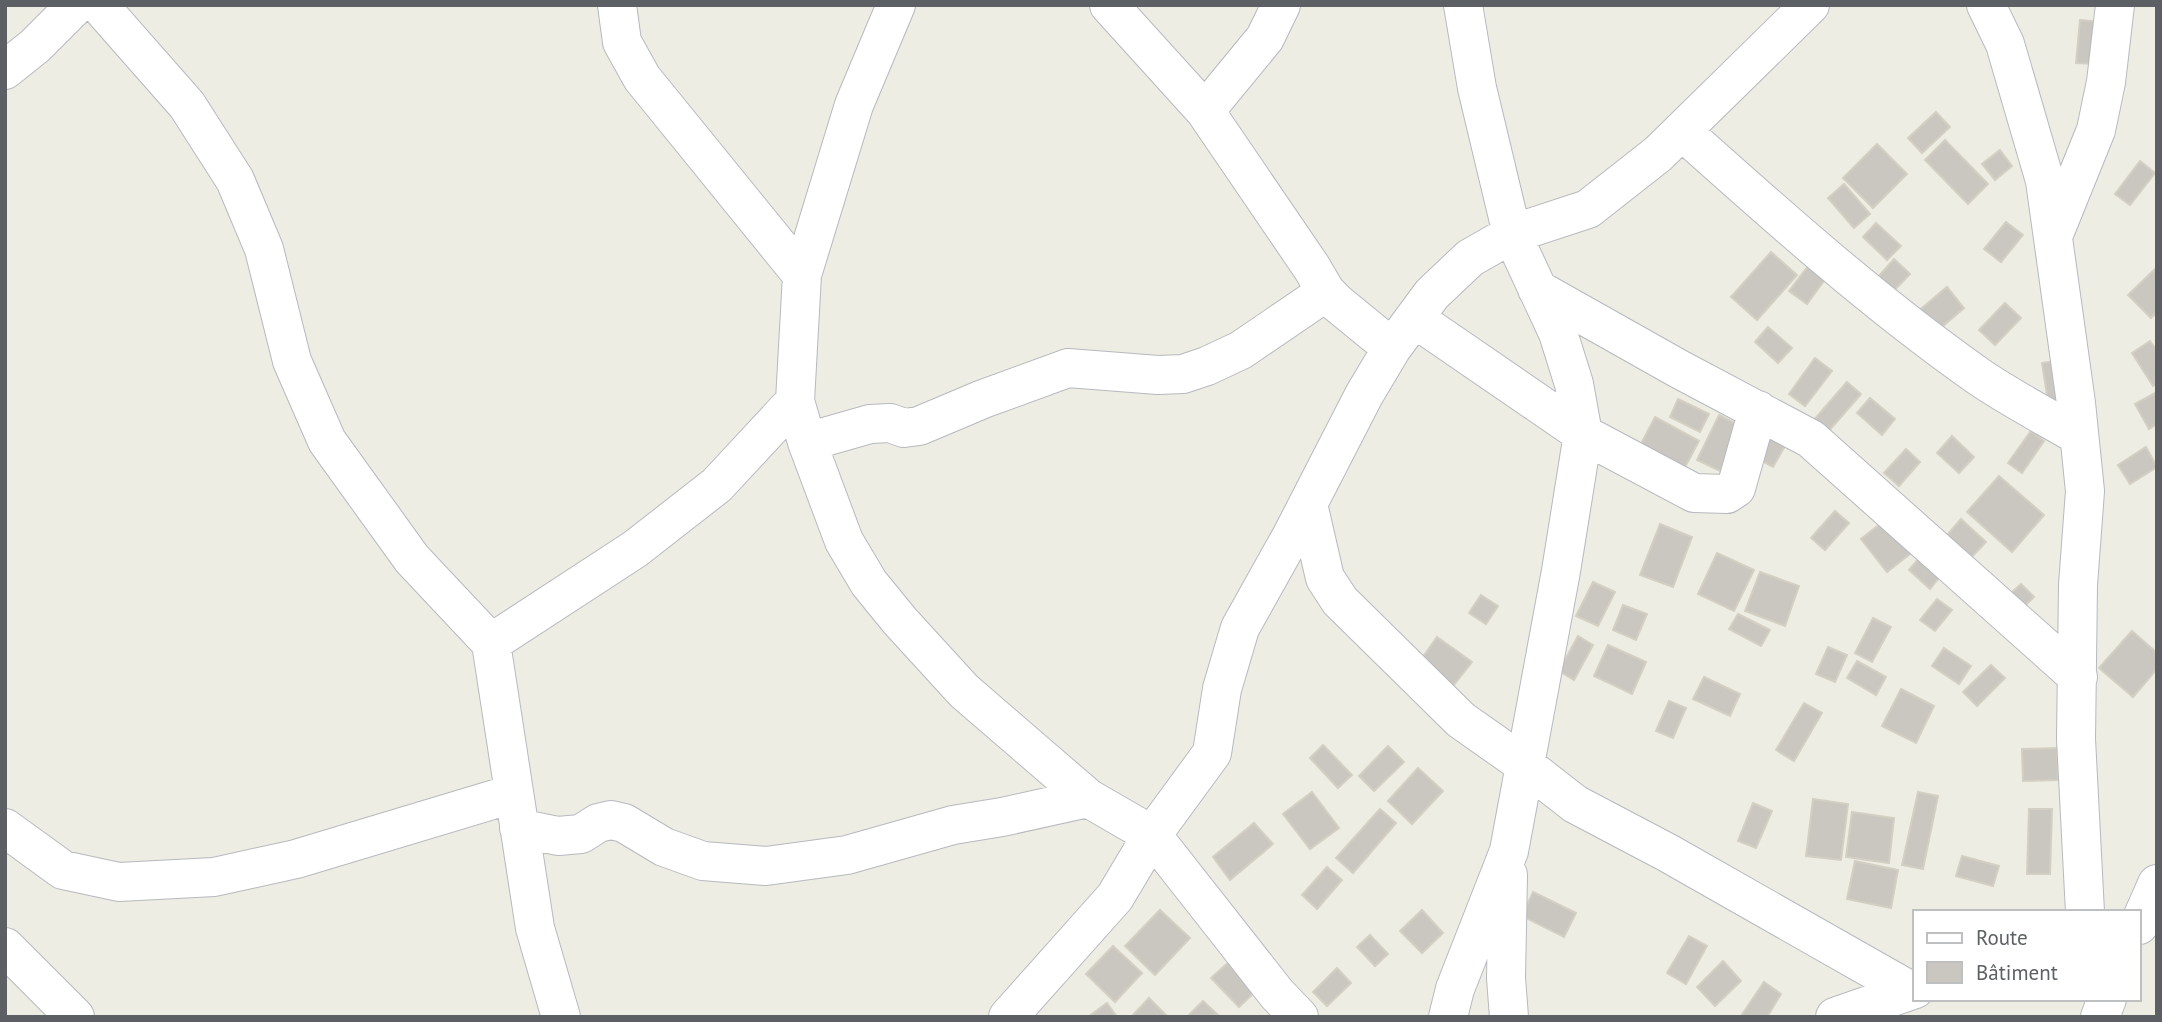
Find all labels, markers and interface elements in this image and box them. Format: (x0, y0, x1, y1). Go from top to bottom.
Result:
legend (1913, 910, 2141, 1001)
text: Route (1976, 924, 2028, 951)
text: Bâtiment (1976, 959, 2058, 986)

